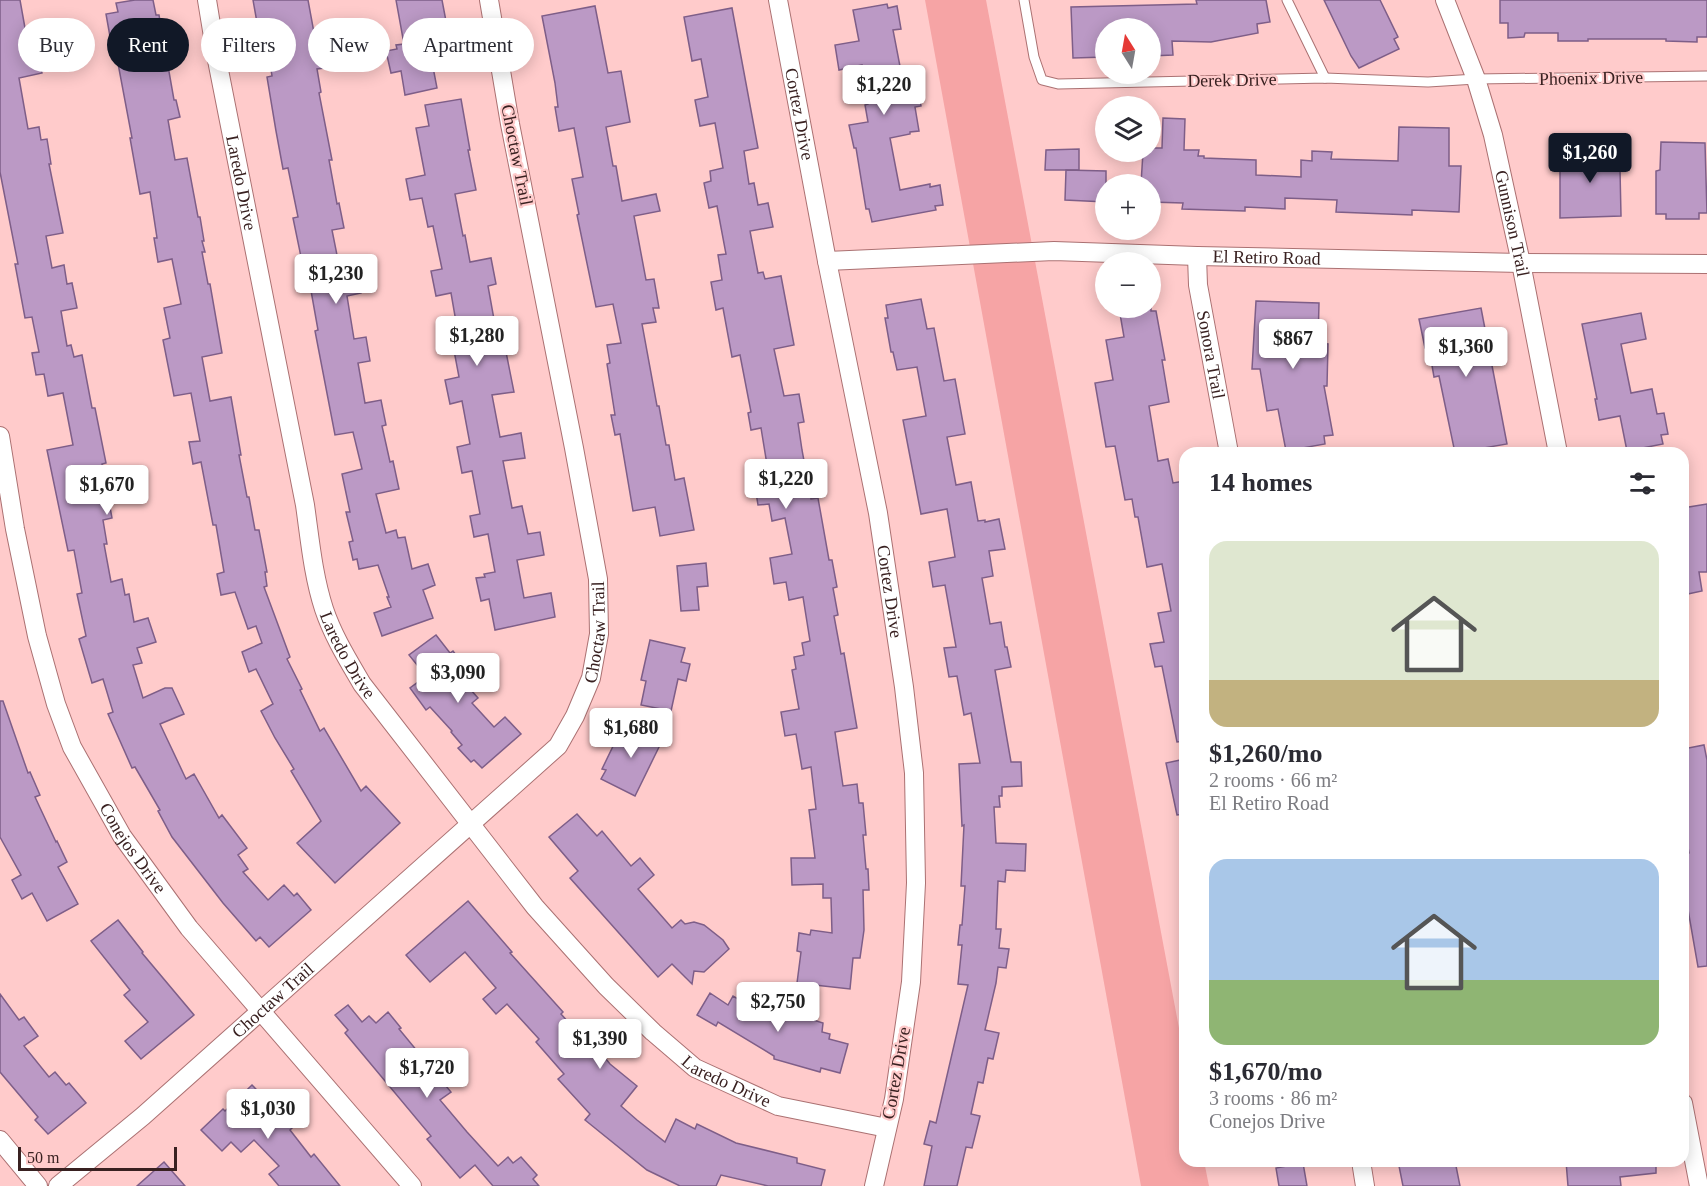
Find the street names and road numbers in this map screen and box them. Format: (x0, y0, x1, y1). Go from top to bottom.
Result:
street label: Cortez Drive (781, 66, 818, 162)
street label: Phoenix Drive (1539, 67, 1643, 89)
street label: Derek Drive (1187, 69, 1277, 91)
street label: Choctaw Trail (497, 103, 537, 207)
street label: Laredo Drive (222, 134, 260, 232)
street label: Gunnison Trail (1491, 168, 1533, 279)
street label: El Retiro Road (1212, 246, 1321, 269)
street label: Sonora Trail (1193, 309, 1229, 401)
street label: Cortez Drive (873, 544, 907, 639)
street label: Choctaw Trail (580, 581, 609, 685)
street label: Laredo Drive (316, 609, 380, 703)
street label: Conejos Drive (96, 799, 170, 897)
street label: Choctaw Trail (228, 959, 318, 1042)
street label: Cortez Drive (878, 1025, 914, 1121)
street label: Laredo Drive (678, 1051, 774, 1111)

